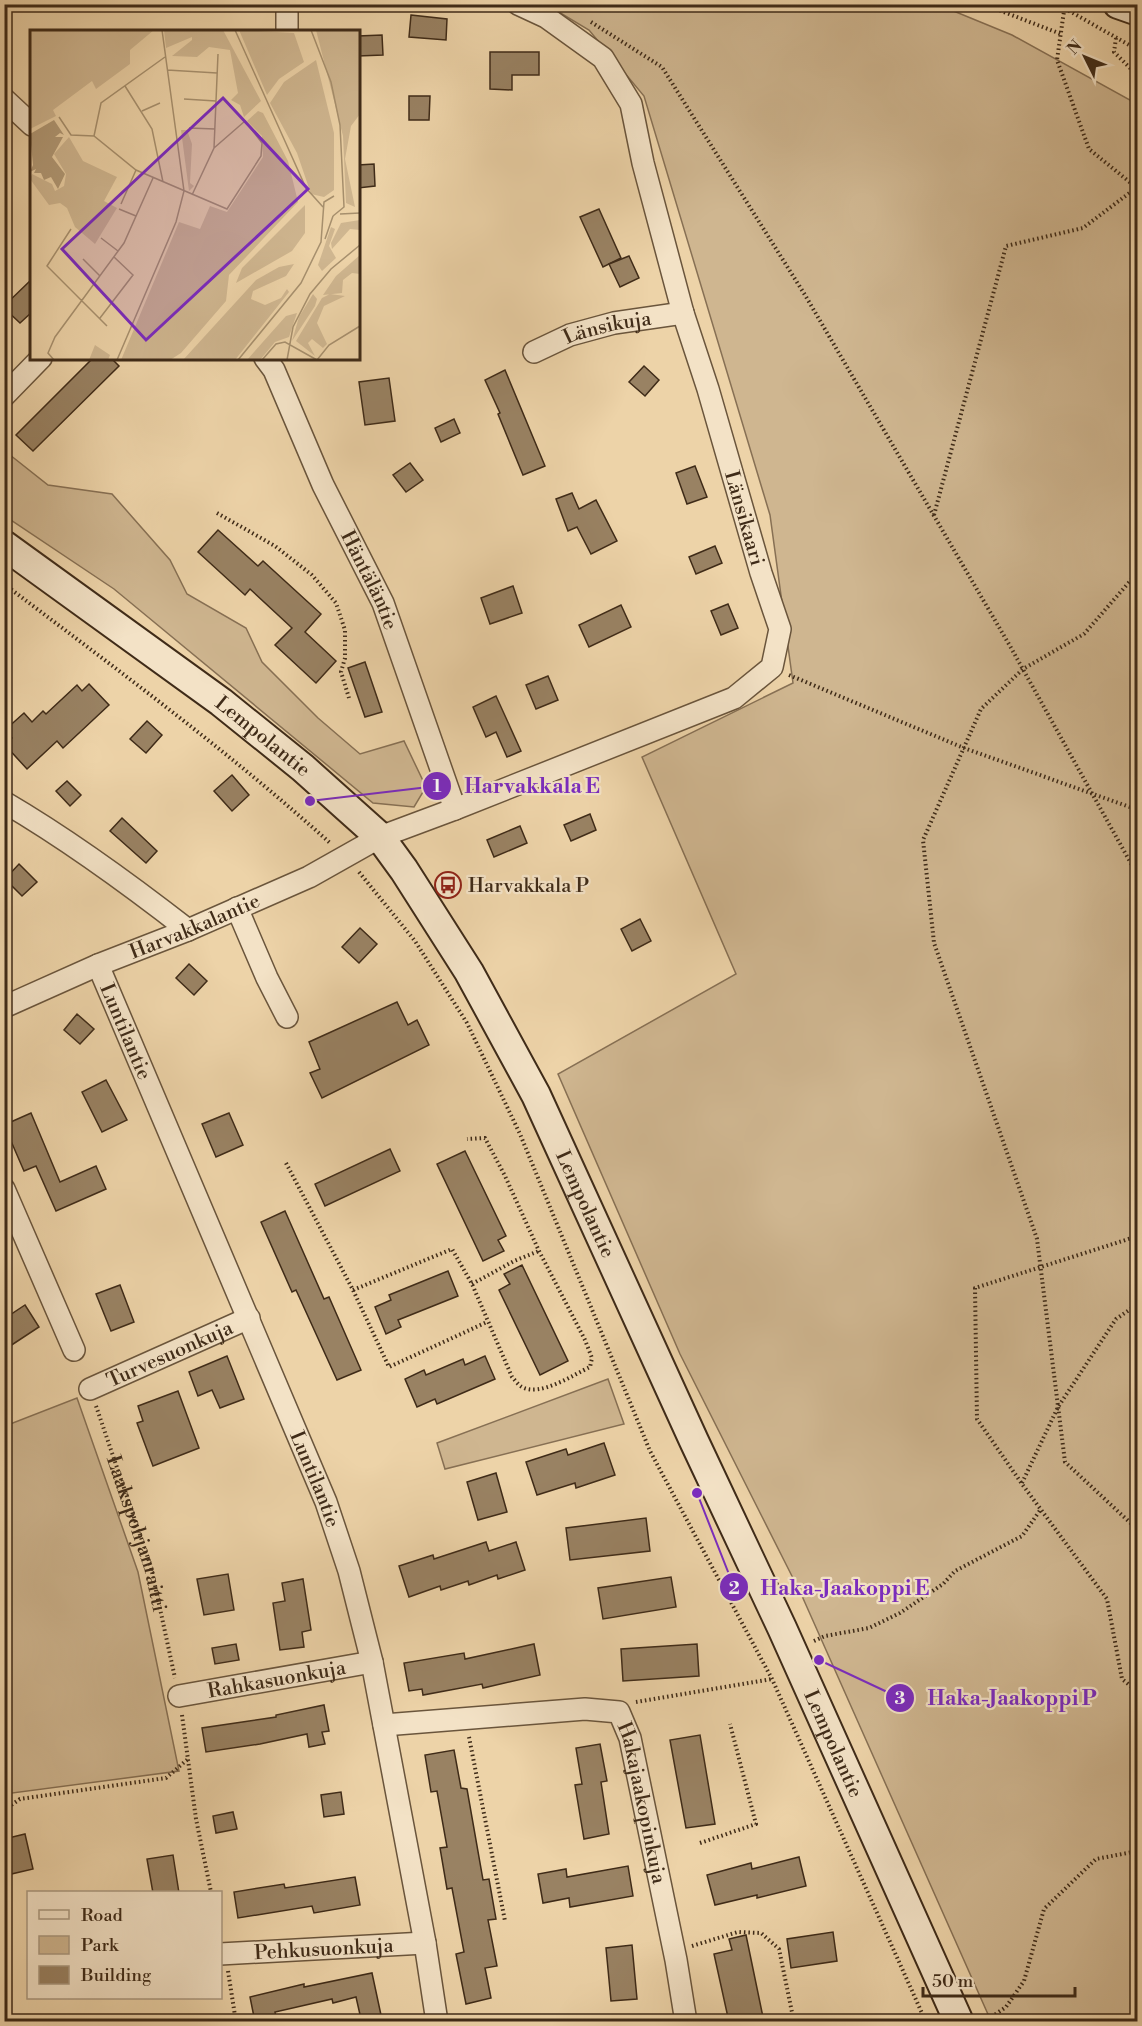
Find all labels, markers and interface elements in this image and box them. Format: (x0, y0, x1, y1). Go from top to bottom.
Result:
north arrow (1055, 27, 1115, 87)
inset map (30, 30, 360, 360)
text: N (1063, 36, 1087, 59)
street label: Länsikuja (559, 307, 654, 351)
street label: Länsikaari (718, 468, 769, 569)
street label: Häntäläntie (334, 527, 402, 633)
street label: Lempolantie (209, 691, 315, 783)
callout: Harvakkala E (422, 767, 612, 806)
text: Harvakkala E (464, 774, 600, 800)
text: 1 (433, 775, 442, 798)
bus stop icon: Harvakkala P (433, 870, 463, 900)
place label: Harvakkala P (468, 874, 589, 899)
street label: Harvakkalantie (126, 889, 264, 966)
street label: Luntilantie (93, 980, 156, 1084)
street label: Lempolantie (549, 1147, 620, 1262)
street label: Turvesuonkuja (103, 1315, 238, 1394)
street label: Luntilantie (283, 1427, 345, 1531)
street label: Laakspohjanraitti (100, 1452, 171, 1615)
callout: Haka-Jaakoppi E (719, 1568, 942, 1607)
text: Haka-Jaakoppi E (761, 1576, 929, 1602)
text: 2 (728, 1577, 740, 1600)
street label: Rahkasuonkuja (206, 1656, 349, 1705)
callout: Haka-Jaakoppi P (885, 1678, 1108, 1717)
street label: Lempolantie (797, 1686, 868, 1802)
text: Haka-Jaakoppi P (928, 1686, 1097, 1712)
text: 3 (895, 1687, 906, 1710)
street label: Hakajaakopinkuja (611, 1719, 671, 1887)
legend (27, 1891, 222, 1999)
text: Road (81, 1904, 124, 1927)
text: Park (81, 1934, 120, 1957)
street label: Pehkusuonkuja (254, 1934, 395, 1966)
scale bar (923, 1960, 1074, 1998)
text: Building (80, 1964, 152, 1987)
text: 50 m (932, 1970, 974, 1993)

